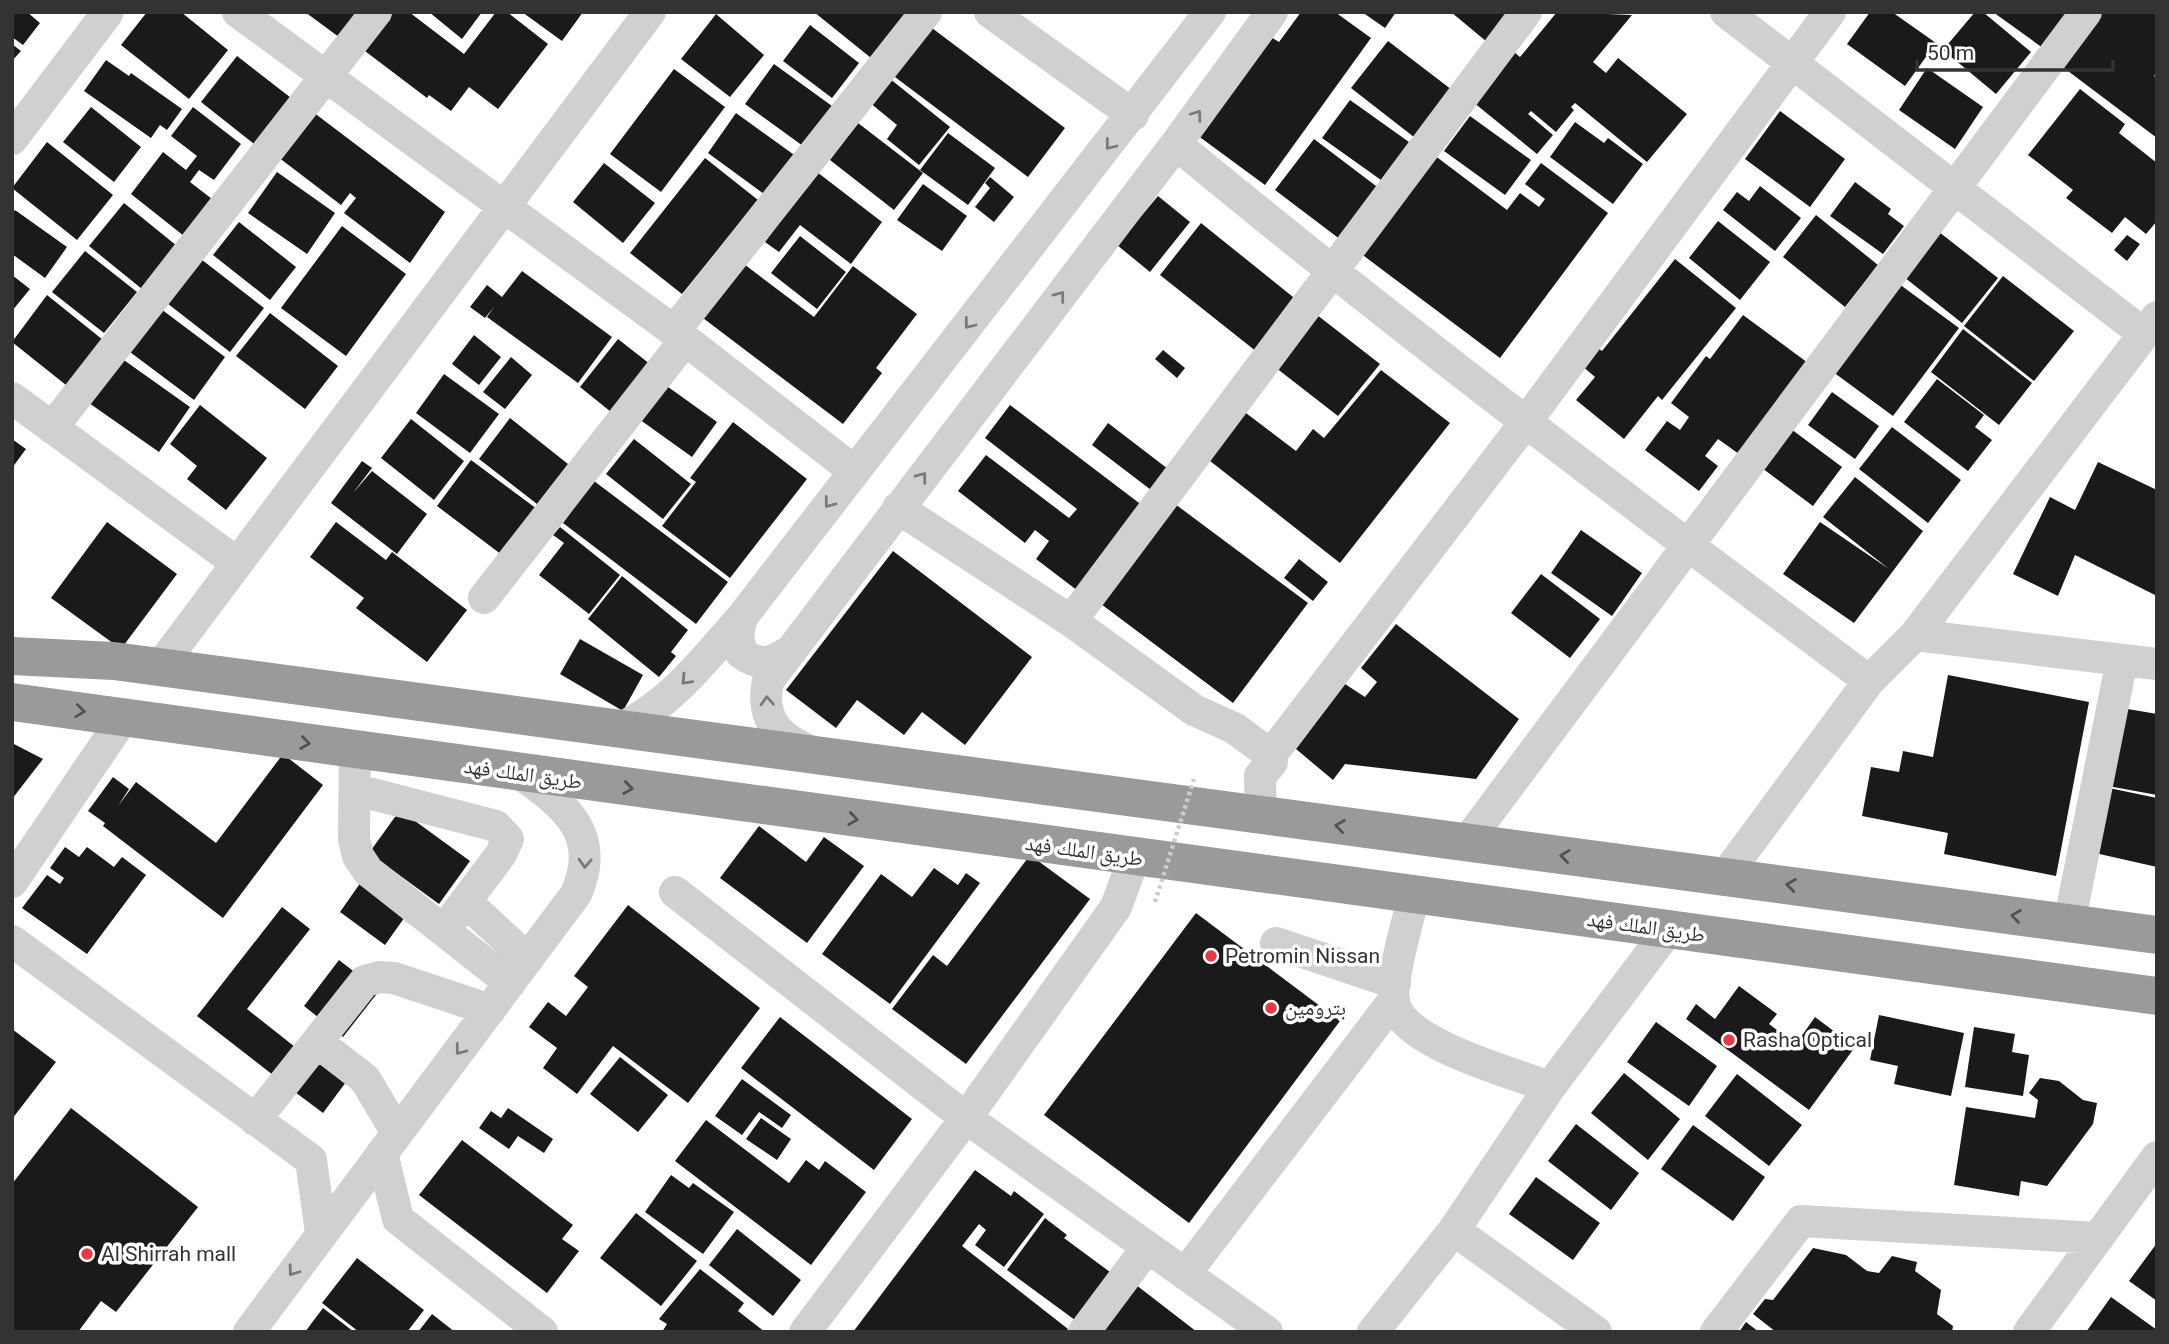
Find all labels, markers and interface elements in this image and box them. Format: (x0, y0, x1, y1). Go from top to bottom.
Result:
scale bar (1917, 28, 2113, 72)
text: 50 m (1927, 41, 1974, 65)
one-way arrow (1189, 110, 1202, 123)
one-way arrow (1105, 137, 1118, 150)
one-way arrow (1051, 291, 1064, 304)
one-way arrow (965, 316, 978, 329)
one-way arrow (913, 472, 926, 485)
one-way arrow (825, 496, 838, 508)
one-way arrow (681, 672, 694, 685)
one-way arrow (759, 695, 774, 706)
one-way arrow (74, 704, 86, 719)
one-way arrow (299, 735, 311, 750)
street label: طريق الملك فهد (462, 754, 584, 795)
one-way arrow (622, 781, 633, 796)
one-way arrow (847, 812, 859, 827)
one-way arrow (1334, 819, 1346, 834)
street label: طريق الملك فهد (1023, 831, 1145, 872)
one-way arrow (1559, 849, 1571, 864)
one-way arrow (578, 858, 593, 869)
one-way arrow (1785, 878, 1797, 893)
street label: طريق الملك فهد (1585, 907, 1707, 948)
one-way arrow (2010, 909, 2022, 924)
place label: Petromin Nissan (1225, 944, 1380, 968)
marker: Petromin Nissan (1203, 948, 1219, 964)
place label: بترومين (1285, 996, 1346, 1021)
marker: بترومين (1263, 1000, 1279, 1016)
place label: Rasha Optical (1743, 1028, 1872, 1052)
marker: Rasha Optical (1721, 1032, 1737, 1048)
one-way arrow (455, 1042, 468, 1055)
place label: Al Shirrah mall (101, 1242, 236, 1266)
marker: Al Shirrah mall (79, 1246, 95, 1262)
one-way arrow (289, 1263, 302, 1276)

